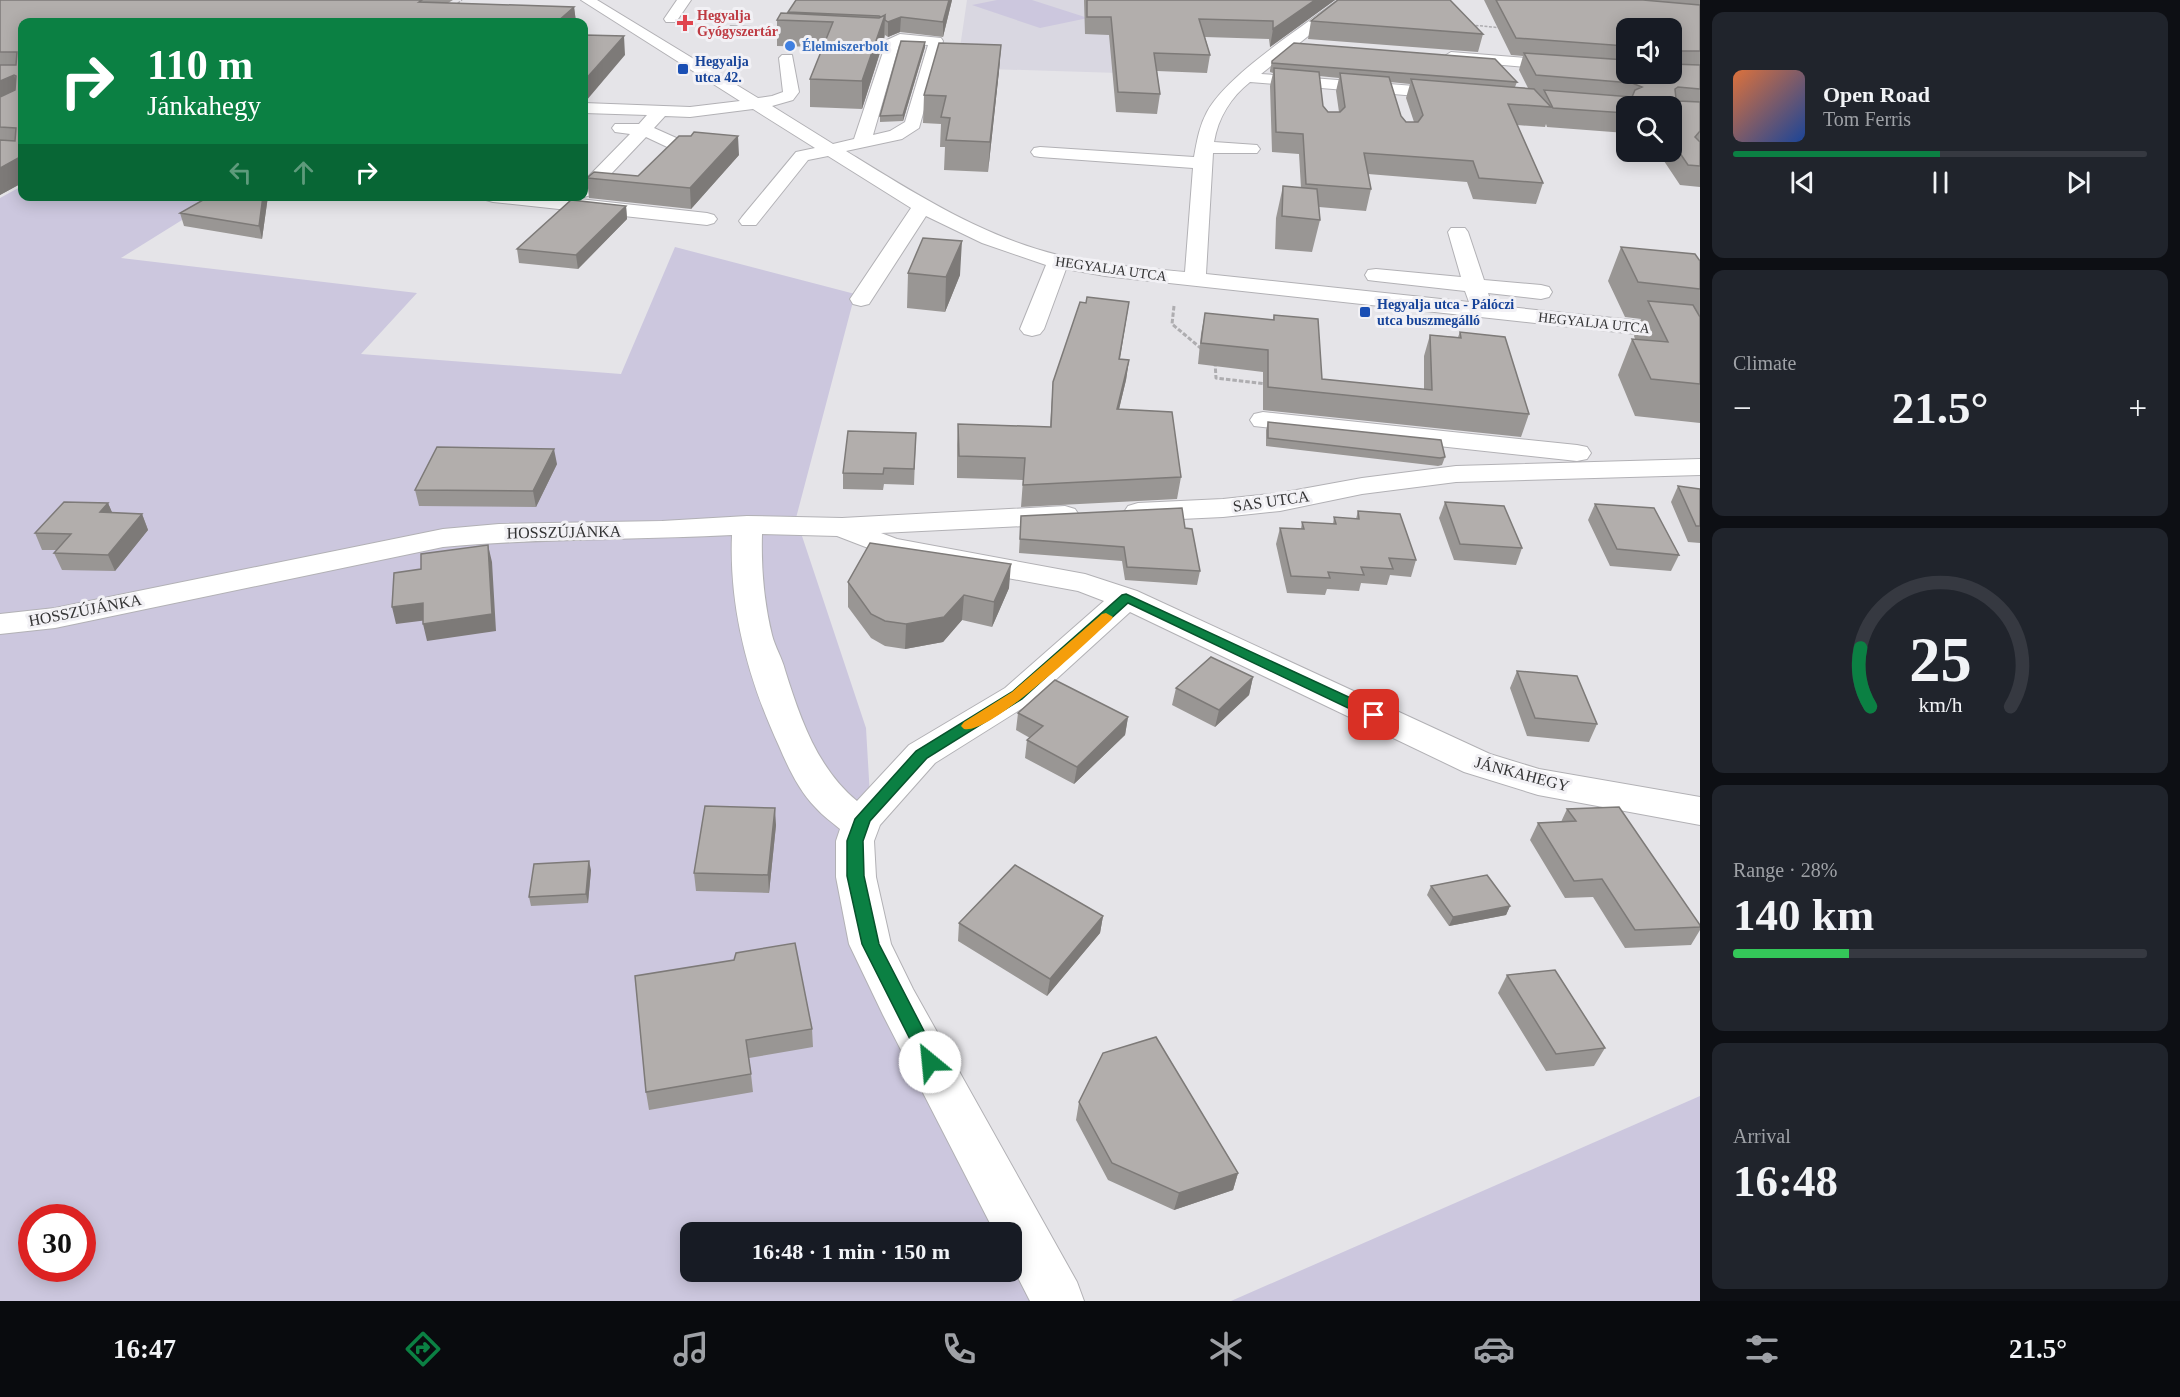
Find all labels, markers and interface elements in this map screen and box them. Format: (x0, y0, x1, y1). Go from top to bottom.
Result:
place label: Hegyalja Gyógyszertár (697, 8, 778, 39)
marker: Hegyalja Gyógyszertár (678, 16, 692, 30)
map controls (1616, 18, 1682, 162)
button: sound (1616, 18, 1682, 84)
place label: Élelmiszerbolt (802, 38, 889, 54)
marker: Élelmiszerbolt (783, 39, 797, 53)
icon: right (48, 42, 126, 120)
text: 110 m (147, 42, 253, 88)
place label: Hegyalja utca 42. (695, 54, 749, 85)
marker: Hegyalja utca 42. (676, 62, 690, 76)
text: Open Road (1823, 82, 1930, 107)
text: Jánkahegy (147, 91, 261, 121)
button: search (1616, 96, 1682, 162)
text: Tom Ferris (1823, 108, 1911, 130)
icon: left (224, 156, 257, 189)
icon: ahead (287, 156, 320, 189)
icon: right (350, 156, 383, 189)
icon: previous (1786, 166, 1819, 199)
icon: pause (1924, 166, 1957, 199)
icon: next (2062, 166, 2095, 199)
street label: HEGYALJA UTCA (1054, 254, 1169, 284)
place label: Hegyalja utca - Pálóczi utca buszmegálló (1377, 297, 1514, 328)
marker: Hegyalja utca - Pálóczi utca buszmegálló (1358, 305, 1372, 319)
street label: HEGYALJA UTCA (1537, 310, 1652, 336)
text: Climate (1733, 352, 1796, 374)
text: 21.5° (1892, 383, 1988, 433)
text: − (1733, 390, 1752, 426)
text: + (2128, 390, 2147, 426)
street label: SAS UTCA (1232, 487, 1311, 515)
street label: HOSSZÚJÁNKA (506, 521, 622, 541)
street label: HOSSZÚJÁNKA (27, 590, 143, 629)
text: 25 (1909, 626, 1971, 695)
pin (1348, 689, 1399, 740)
text: km/h (1918, 694, 1962, 718)
icon: arrive (1357, 698, 1390, 731)
street label: JÁNKAHEGY (1473, 752, 1572, 795)
text: Range · 28% (1733, 859, 1837, 881)
text: 140 km (1733, 890, 1874, 940)
position arrow (898, 1030, 962, 1094)
text: Arrival (1733, 1125, 1791, 1147)
text: 16:48 (1733, 1156, 1838, 1206)
speed limit sign: 30 (18, 1204, 96, 1282)
text: 16:48 · 1 min · 150 m (752, 1239, 950, 1264)
icon: directions (402, 1328, 444, 1370)
icon: music (670, 1328, 712, 1370)
icon: phone (938, 1328, 980, 1370)
icon: climate (1205, 1328, 1247, 1370)
icon: car (1473, 1328, 1515, 1370)
icon: filters (1741, 1328, 1783, 1370)
text: 16:47 (113, 1334, 176, 1364)
text: 21.5° (2009, 1334, 2067, 1364)

